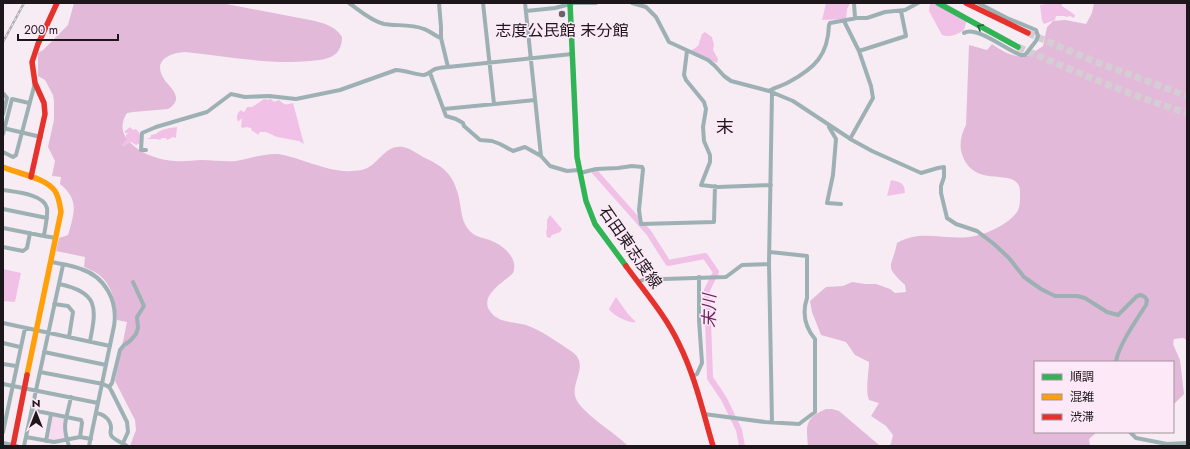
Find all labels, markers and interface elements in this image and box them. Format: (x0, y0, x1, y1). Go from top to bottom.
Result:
marker: 志度公民館 末分館 (557, 9, 567, 19)
scale bar (18, 16, 118, 42)
place label: 志度公民館 末分館 (496, 19, 628, 42)
text: 200 m (24, 21, 58, 39)
one-way arrow (977, 24, 984, 31)
district label: 末 (716, 114, 734, 140)
street label: 石田東志度線 (594, 201, 668, 293)
water label: 末川 (697, 292, 721, 328)
legend (1034, 361, 1174, 433)
text: 順調 (1070, 368, 1094, 386)
text: 混雑 (1070, 388, 1094, 406)
north arrow (16, 393, 56, 433)
text: N (32, 395, 40, 411)
text: 渋滞 (1070, 408, 1094, 426)

